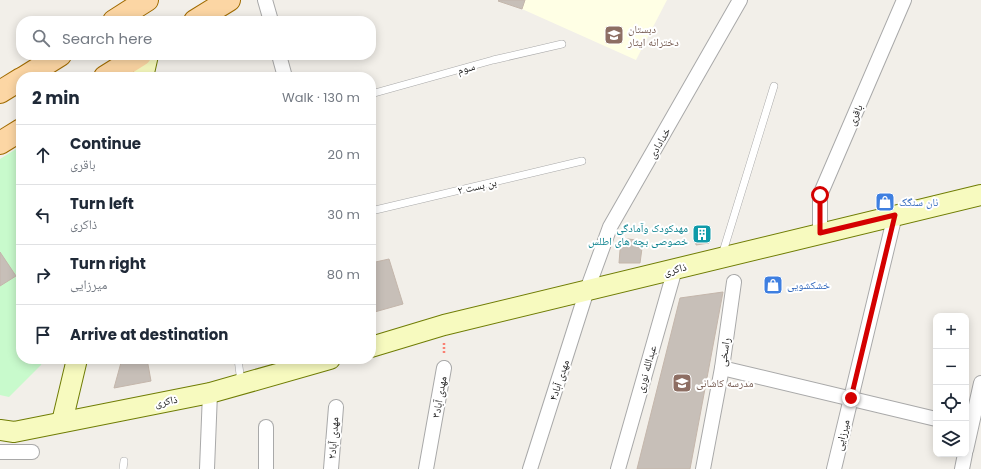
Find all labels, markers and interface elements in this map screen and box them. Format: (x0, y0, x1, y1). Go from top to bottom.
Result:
search box (16, 16, 376, 60)
place label: دبستان دخترانه ایثار (627, 21, 679, 50)
school or university icon: دبستان دخترانه ایثار (603, 24, 625, 46)
icon: search (30, 27, 52, 49)
text: Search here (62, 28, 152, 49)
street label: سوم (455, 58, 477, 78)
text: 2 min (32, 86, 80, 110)
text: Walk · 130 m (282, 88, 360, 107)
street label: باقری (843, 102, 867, 128)
street label: خدادادی (644, 125, 674, 161)
text: Continue (70, 133, 141, 154)
icon: ahead (32, 144, 54, 166)
text: 20 m (327, 145, 360, 164)
text: باقری (70, 155, 96, 174)
street label: بن بست ۲ (456, 174, 498, 198)
route start (811, 186, 829, 204)
shop icon: نان سنگک (874, 191, 896, 213)
text: Turn left (70, 193, 134, 214)
place label: نان سنگک (899, 194, 938, 210)
icon: left (32, 204, 54, 226)
text: 30 m (327, 205, 360, 224)
text: ذاکری (70, 215, 97, 234)
place label: مهدکودک وآمادگی خصوصی بچه های اطلس (588, 220, 688, 249)
building icon: مهدکودک وآمادگی خصوصی بچه های اطلس (691, 223, 713, 245)
text: Turn right (70, 253, 146, 274)
street label: ذاکری (662, 258, 689, 280)
icon: right (32, 264, 54, 286)
text: 80 m (327, 265, 360, 284)
shop icon: خشکشویی (762, 274, 784, 296)
text: میرزایی (70, 275, 107, 294)
place label: خشکشویی (787, 277, 830, 293)
map controls (933, 313, 969, 457)
button: + (933, 313, 969, 349)
icon: arrive (32, 324, 54, 346)
text: Arrive at destination (70, 324, 228, 345)
street label: راسخی (714, 337, 734, 367)
street label: عبدالله نوری (632, 343, 661, 395)
button: − (933, 349, 969, 385)
street label: مهدی آباد۴ (545, 358, 573, 402)
school or university icon: مدرسه کاشانی (671, 372, 693, 394)
street label: مهدی آباد۳ (427, 375, 451, 419)
place label: مدرسه کاشانی (696, 375, 754, 391)
button: locate (933, 385, 969, 421)
route end (842, 389, 860, 407)
street label: ذاکری (153, 391, 179, 411)
street label: مهدی آباد۲ (324, 416, 342, 460)
street label: میرزایی (830, 418, 854, 452)
button: layers (933, 421, 969, 457)

